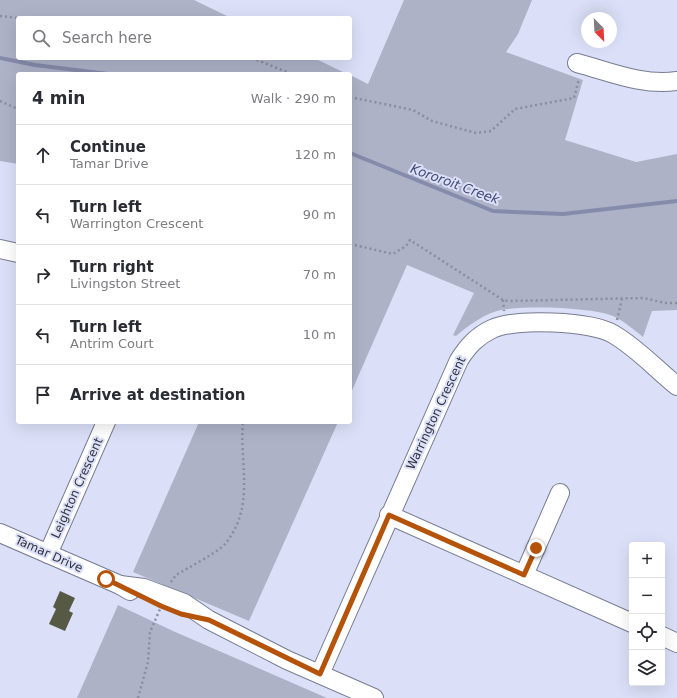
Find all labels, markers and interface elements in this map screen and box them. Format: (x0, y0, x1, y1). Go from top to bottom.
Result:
north arrow (581, 12, 617, 48)
search box (16, 16, 352, 60)
icon: search (30, 27, 52, 49)
text: Search here (62, 29, 152, 47)
text: 4 min (32, 88, 85, 108)
text: Walk · 290 m (251, 91, 336, 106)
text: Continue (70, 138, 146, 156)
icon: ahead (32, 144, 54, 166)
text: 120 m (294, 147, 336, 162)
text: Tamar Drive (70, 156, 149, 171)
water label: Kororoit Creek (409, 161, 502, 207)
text: Turn left (70, 198, 142, 216)
icon: left (32, 204, 54, 226)
text: 90 m (303, 207, 336, 222)
text: Warrington Crescent (70, 216, 203, 231)
text: Turn right (70, 258, 154, 276)
icon: right (32, 264, 54, 286)
text: 70 m (303, 267, 336, 282)
text: Livingston Street (70, 276, 180, 291)
text: Turn left (70, 318, 142, 336)
icon: left (32, 324, 54, 346)
text: 10 m (303, 327, 336, 342)
text: Antrim Court (70, 336, 154, 351)
street label: Warrington Crescent (404, 354, 468, 472)
icon: arrive (32, 384, 54, 406)
text: Arrive at destination (70, 386, 245, 404)
street label: Leighton Crescent (48, 435, 106, 541)
street label: Tamar Drive (12, 532, 85, 575)
route end (527, 539, 545, 557)
map controls (629, 542, 665, 686)
button: + (629, 542, 665, 578)
route start (97, 570, 115, 588)
button: − (629, 578, 665, 614)
button: locate (629, 614, 665, 650)
button: layers (629, 650, 665, 686)

